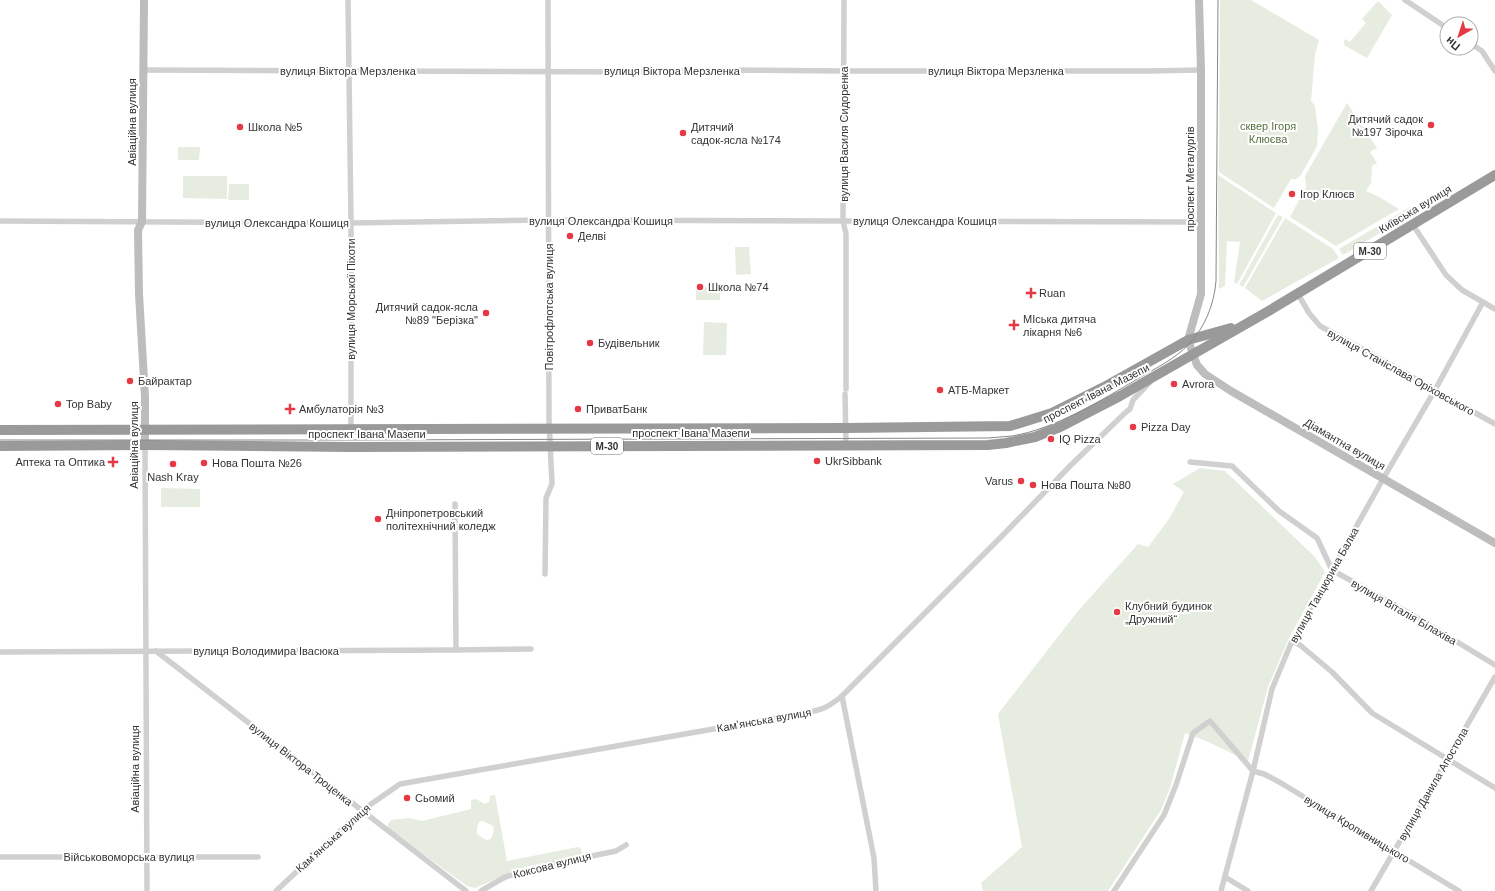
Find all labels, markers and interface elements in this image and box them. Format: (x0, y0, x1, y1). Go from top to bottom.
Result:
north arrow (1439, 16, 1479, 56)
text: Пн (1443, 35, 1462, 53)
street label: вулиця Віктора Мерзленка (280, 65, 417, 77)
street label: вулиця Віктора Мерзленка (604, 65, 741, 77)
street label: вулиця Василя Сидоренка (838, 65, 850, 202)
street label: вулиця Віктора Мерзленка (928, 65, 1065, 77)
street label: Авіаційна вулиця (126, 78, 138, 166)
place label: Дитячий садок №197 Зірочка (1348, 113, 1424, 138)
park label: сквер Ігоря Клюєва (1240, 120, 1296, 145)
marker: Дитячий садок №197 Зірочка (1426, 120, 1436, 130)
place label: Школа №5 (248, 121, 302, 133)
place label: Дитячий садок-ясла №174 (691, 121, 781, 146)
marker: Школа №5 (235, 122, 245, 132)
street label: проспект Металургів (1184, 126, 1196, 232)
marker: Дитячий садок-ясла №174 (678, 128, 688, 138)
street label: Київська вулиця (1377, 183, 1453, 235)
place label: Ігор Клюєв (1300, 188, 1355, 200)
marker: Ігор Клюєв (1287, 189, 1297, 199)
street label: вулиця Олександра Кошиця (529, 215, 673, 227)
street label: вулиця Олександра Кошиця (853, 215, 997, 227)
street label: вулиця Олександра Кошиця (205, 217, 349, 229)
place label: Делві (578, 230, 606, 242)
marker: Делві (565, 231, 575, 241)
street label: вулиця Морської Піхоти (345, 238, 357, 360)
road number: М-30 (1354, 243, 1386, 259)
street label: Повітрофлотська вулиця (543, 244, 555, 370)
place label: Школа №74 (708, 281, 769, 293)
marker: Школа №74 (695, 282, 705, 292)
place label: Ruan (1039, 287, 1065, 299)
marker: Ruan (1026, 288, 1036, 298)
place label: Дитячий садок-ясла №89 "Берізка" (376, 301, 479, 326)
marker: Дитячий садок-ясла №89 "Берізка" (481, 308, 491, 318)
place label: МІська дитяча лікарня №6 (1023, 313, 1097, 338)
marker: МІська дитяча лікарня №6 (1008, 319, 1020, 331)
street label: вулиця Станіслава Оріховського (1326, 327, 1476, 417)
place label: Будівельник (598, 337, 660, 349)
marker: Будівельник (585, 338, 595, 348)
street label: проспект Івана Мазепи (1041, 361, 1151, 425)
place label: Байрактар (138, 375, 192, 387)
marker: Байрактар (125, 376, 135, 386)
place label: Avrora (1182, 378, 1215, 390)
marker: Avrora (1169, 379, 1179, 389)
place label: АТБ-Маркет (948, 384, 1009, 396)
marker: АТБ-Маркет (935, 385, 945, 395)
place label: Top Baby (66, 398, 112, 410)
marker: Top Baby (53, 399, 63, 409)
street label: Авіаційна вулиця (128, 401, 140, 489)
marker: Амбулаторія №3 (284, 403, 296, 415)
place label: Амбулаторія №3 (299, 403, 384, 415)
place label: ПриватБанк (586, 403, 647, 415)
marker: ПриватБанк (573, 404, 583, 414)
street label: Діамантна вулиця (1302, 416, 1388, 472)
place label: Pizza Day (1141, 421, 1191, 433)
marker: Pizza Day (1128, 422, 1138, 432)
street label: проспект Івана Мазепи (632, 427, 750, 439)
street label: проспект Івана Мазепи (308, 428, 426, 440)
place label: IQ Pizza (1059, 433, 1101, 445)
marker: IQ Pizza (1046, 434, 1056, 444)
road number: М-30 (591, 438, 623, 454)
place label: UkrSibbank (825, 455, 882, 467)
place label: Аптека та Оптика (15, 456, 106, 468)
marker: UkrSibbank (812, 456, 822, 466)
marker: Аптека та Оптика (108, 457, 118, 467)
place label: Нова Пошта №26 (212, 457, 302, 469)
marker: Нова Пошта №26 (199, 458, 209, 468)
marker: Nash Kray (168, 459, 178, 469)
place label: Nash Kray (147, 471, 199, 483)
place label: Varus (985, 475, 1013, 487)
marker: Varus (1016, 476, 1026, 486)
place label: Нова Пошта №80 (1041, 479, 1131, 491)
marker: Нова Пошта №80 (1028, 480, 1038, 490)
place label: Дніпропетровський політехнічний коледж (386, 507, 496, 532)
marker: Дніпропетровський політехнічний коледж (373, 514, 383, 524)
street label: вулиця Танцюрина Балка (1287, 524, 1361, 645)
street label: вулиця Віталія Білахіва (1349, 577, 1459, 647)
place label: Клубний будинок „Дружний“ (1125, 600, 1212, 625)
marker: Клубний будинок „Дружний“ (1112, 607, 1122, 617)
street label: вулиця Володимира Івасюка (193, 645, 340, 657)
street label: Камʼянська вулиця (716, 706, 812, 734)
street label: вулиця Віктора Троценка (247, 720, 356, 809)
street label: Авіаційна вулиця (129, 725, 141, 813)
street label: вулиця Данила Апостола (1396, 725, 1471, 843)
place label: Сьомий (415, 792, 455, 804)
marker: Сьомий (402, 793, 412, 803)
street label: вулиця Кропивницького (1302, 793, 1412, 865)
street label: Камʼянська вулиця (293, 801, 373, 874)
street label: Коксова вулиця (512, 850, 592, 880)
street label: Військовоморська вулиця (64, 851, 195, 863)

